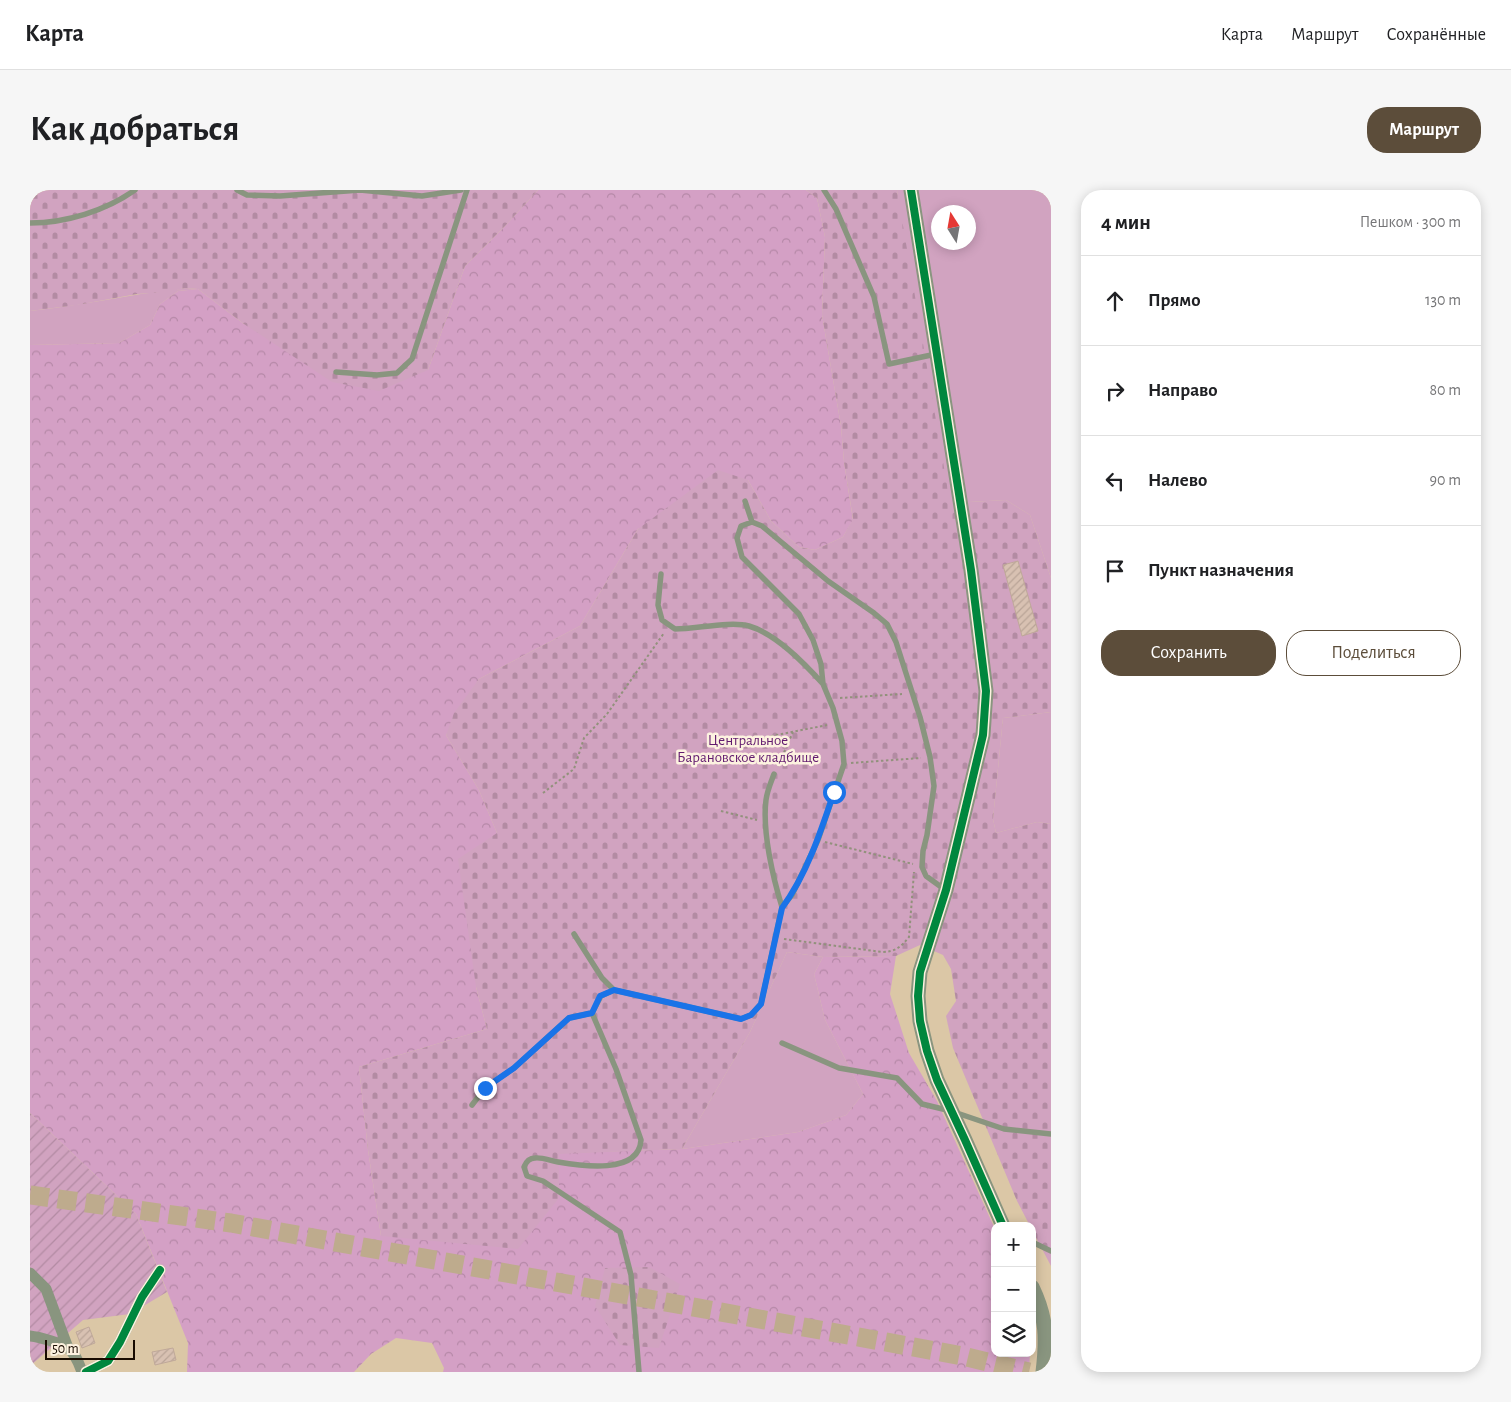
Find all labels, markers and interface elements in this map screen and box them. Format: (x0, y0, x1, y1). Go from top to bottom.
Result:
text: Карта (25, 22, 84, 46)
text: Карта (1221, 26, 1263, 44)
text: Маршрут (1291, 26, 1359, 44)
text: Сохранённые (1387, 26, 1486, 44)
button: Маршрут (1367, 107, 1481, 153)
text: Как добраться (30, 112, 239, 147)
north arrow (931, 205, 976, 250)
text: 4 мин (1101, 212, 1151, 233)
text: Пешком · 300 m (1360, 214, 1461, 230)
icon: ahead (1101, 287, 1129, 315)
text: Прямо (1148, 291, 1201, 310)
text: 130 m (1425, 292, 1461, 308)
icon: right (1101, 377, 1129, 405)
text: Направо (1148, 381, 1218, 400)
text: 80 m (1430, 382, 1461, 398)
icon: left (1101, 467, 1129, 495)
text: Налево (1148, 471, 1207, 490)
text: 90 m (1430, 472, 1461, 488)
icon: arrive (1101, 557, 1129, 585)
text: Пункт назначения (1148, 561, 1294, 580)
button: Сохранить (1101, 630, 1276, 676)
button: Поделиться (1286, 630, 1461, 676)
park label: Центральное Барановское кладбище (677, 733, 819, 765)
route start (823, 781, 846, 804)
route end (474, 1077, 497, 1100)
map controls (991, 1222, 1036, 1357)
button: + (991, 1222, 1036, 1267)
button: − (991, 1267, 1036, 1312)
button: layers (991, 1312, 1036, 1357)
scale bar (45, 1337, 135, 1360)
text: 50 m (52, 1342, 79, 1356)

